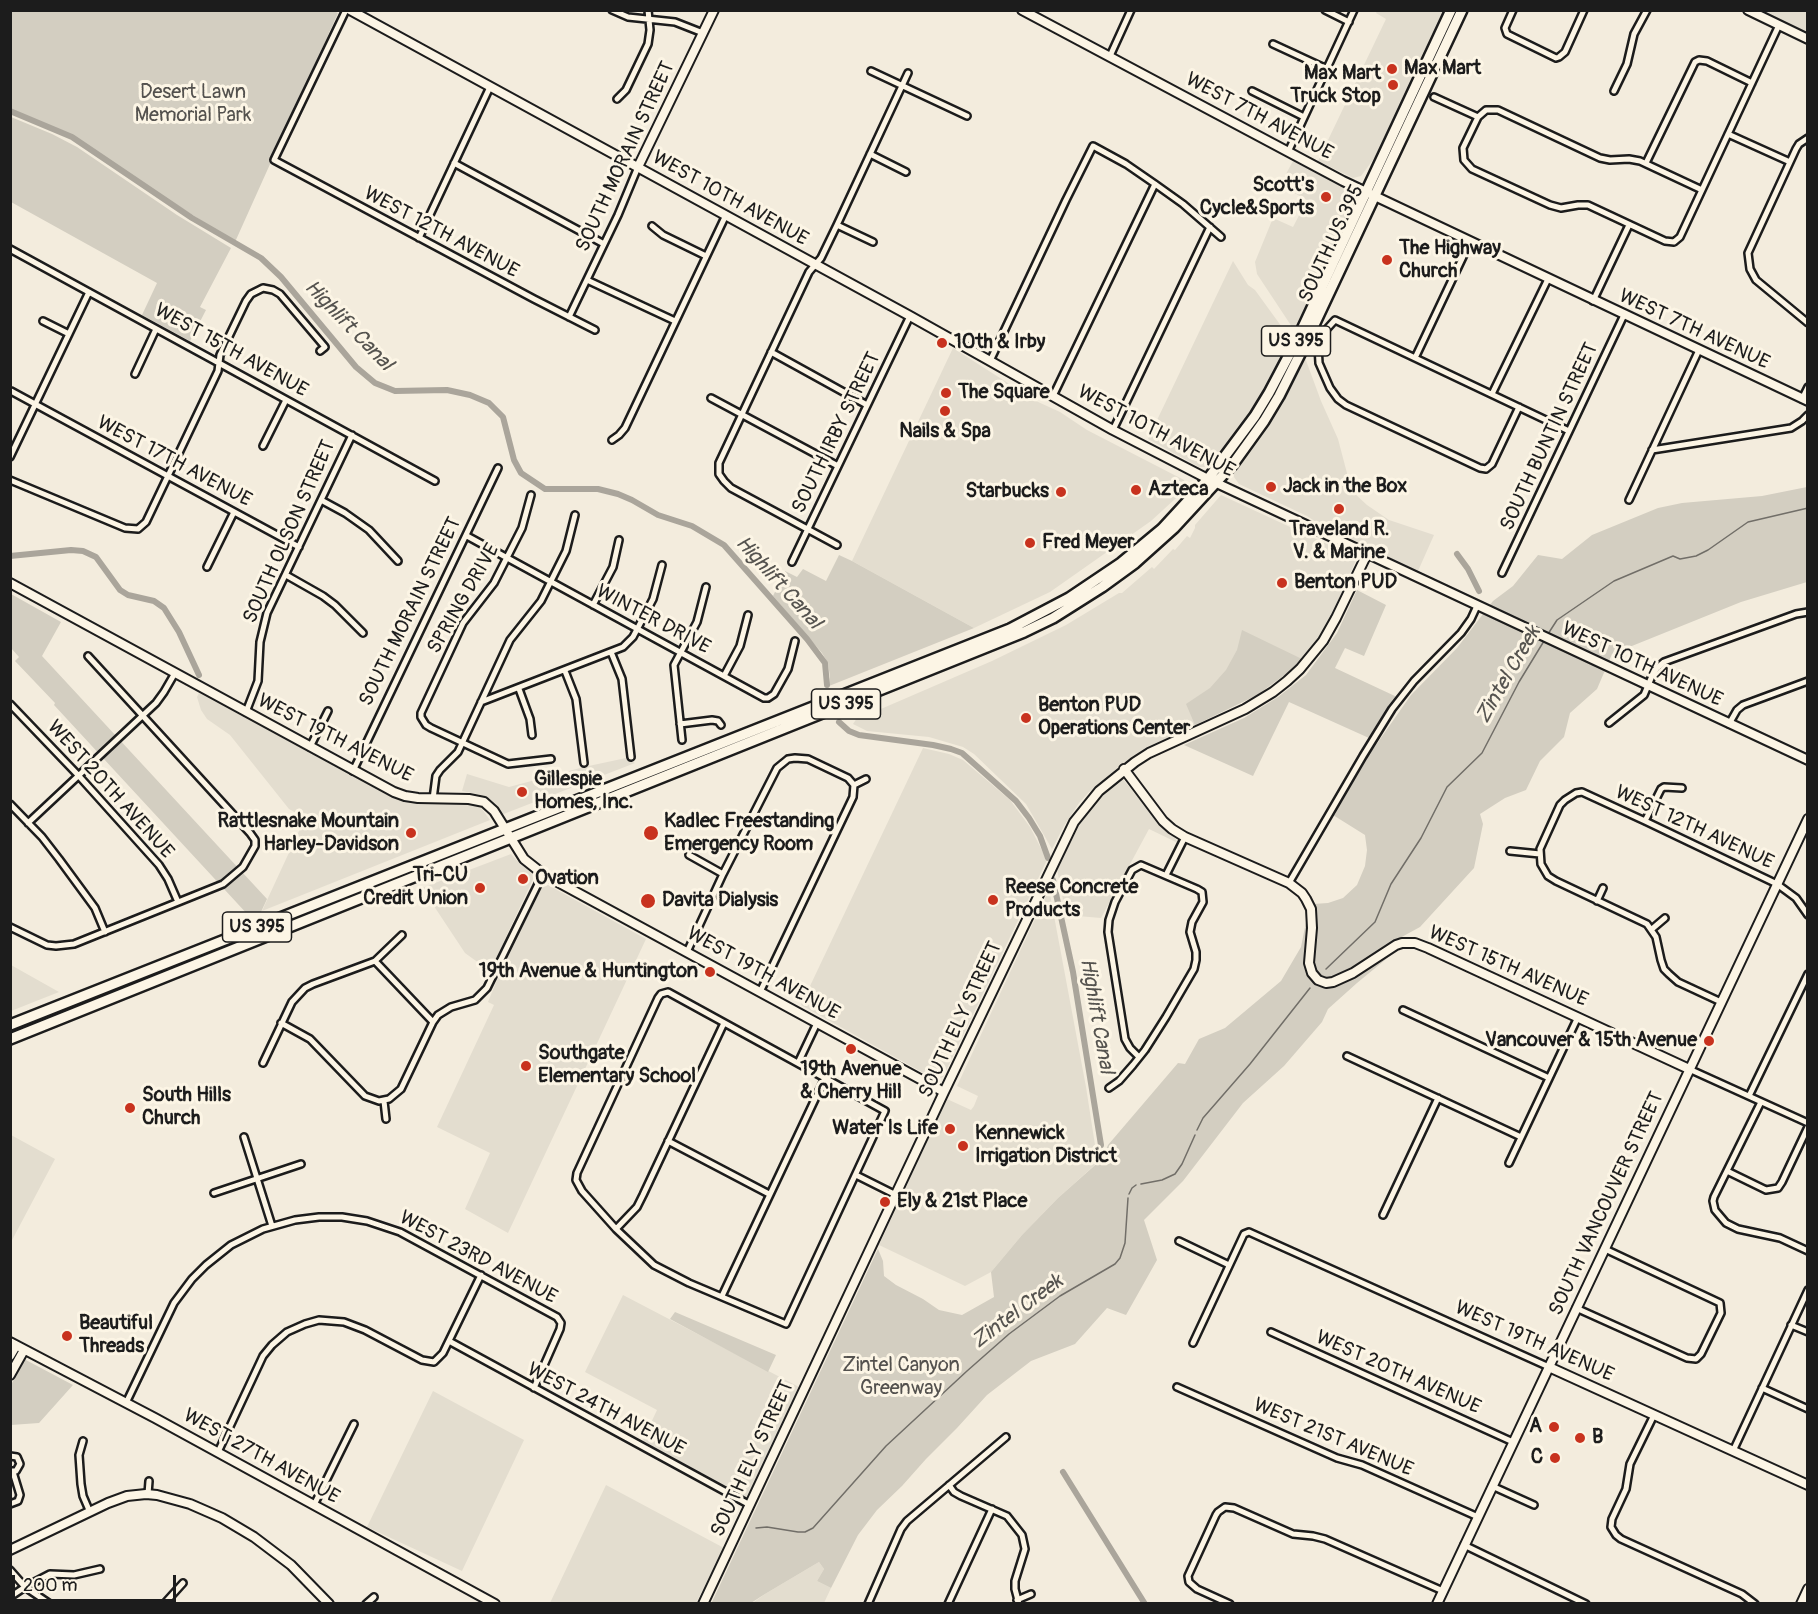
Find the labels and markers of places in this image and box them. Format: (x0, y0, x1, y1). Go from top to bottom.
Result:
place label: Max Mart (1404, 57, 1481, 81)
place label: Max Mart Truck Stop (1290, 62, 1381, 109)
marker: Max Mart (1385, 62, 1399, 76)
marker: Max Mart Truck Stop (1386, 78, 1400, 92)
place label: Scott's Cycle&Sports (1200, 174, 1314, 221)
marker: Scott's Cycle&Sports (1319, 190, 1333, 204)
place label: The Highway Church (1399, 237, 1501, 284)
marker: The Highway Church (1380, 253, 1394, 267)
place label: 10th & Irby (954, 331, 1045, 355)
marker: 10th & Irby (935, 336, 949, 350)
place label: The Square (958, 381, 1050, 405)
marker: The Square (939, 386, 953, 400)
marker: Nails & Spa (938, 404, 952, 418)
place label: Nails & Spa (899, 420, 991, 444)
place label: Jack in the Box (1283, 475, 1407, 499)
place label: Azteca (1148, 478, 1209, 502)
place label: Starbucks (966, 480, 1049, 504)
marker: Jack in the Box (1264, 480, 1278, 494)
marker: Azteca (1129, 483, 1143, 497)
marker: Starbucks (1054, 485, 1068, 499)
marker: Traveland R. V. & Marine (1332, 502, 1346, 516)
place label: Traveland R. V. & Marine (1289, 518, 1389, 565)
place label: Fred Meyer (1042, 531, 1134, 555)
marker: Fred Meyer (1023, 536, 1037, 550)
place label: Benton PUD (1294, 571, 1397, 595)
marker: Benton PUD (1275, 576, 1289, 590)
place label: Benton PUD Operations Center (1038, 694, 1190, 741)
marker: Benton PUD Operations Center (1019, 711, 1033, 725)
place label: Gillespie Homes, Inc. (534, 768, 633, 815)
marker: Gillespie Homes, Inc. (515, 785, 529, 799)
place label: Rattlesnake Mountain Harley-Davidson (218, 810, 399, 857)
place label: Kadlec Freestanding Emergency Room (664, 810, 834, 857)
marker: Kadlec Freestanding Emergency Room (642, 824, 660, 842)
marker: Rattlesnake Mountain Harley-Davidson (404, 826, 418, 840)
place label: Tri-CU Credit Union (363, 864, 468, 911)
place label: Ovation (535, 867, 599, 891)
marker: Ovation (516, 872, 530, 886)
place label: Reese Concrete Products (1005, 876, 1138, 923)
marker: Tri-CU Credit Union (473, 881, 487, 895)
place label: Davita Dialysis (662, 889, 778, 913)
marker: Davita Dialysis (639, 892, 657, 910)
marker: Reese Concrete Products (986, 893, 1000, 907)
place label: 19th Avenue & Huntington (479, 960, 698, 984)
marker: 19th Avenue & Huntington (703, 965, 717, 979)
place label: Vancouver & 15th Avenue (1485, 1029, 1697, 1053)
marker: Vancouver & 15th Avenue (1702, 1034, 1716, 1048)
place label: Southgate Elementary School (538, 1042, 696, 1089)
marker: 19th Avenue & Cherry Hill (844, 1042, 858, 1056)
place label: 19th Avenue & Cherry Hill (800, 1058, 902, 1105)
marker: Southgate Elementary School (519, 1059, 533, 1073)
place label: South Hills Church (142, 1084, 231, 1131)
marker: South Hills Church (123, 1101, 137, 1115)
place label: Water Is Life (832, 1117, 938, 1141)
marker: Water Is Life (943, 1122, 957, 1136)
place label: Kennewick Irrigation District (975, 1122, 1117, 1169)
marker: Kennewick Irrigation District (956, 1139, 970, 1153)
place label: Ely & 21st Place (897, 1190, 1027, 1214)
marker: Ely & 21st Place (878, 1195, 892, 1209)
place label: Beautiful Threads (79, 1312, 153, 1359)
marker: Beautiful Threads (60, 1329, 74, 1343)
place label: A (1529, 1415, 1542, 1439)
marker: A (1547, 1420, 1561, 1434)
place label: B (1592, 1426, 1603, 1450)
marker: B (1573, 1431, 1587, 1445)
place label: C (1531, 1446, 1543, 1470)
marker: C (1548, 1451, 1562, 1465)

